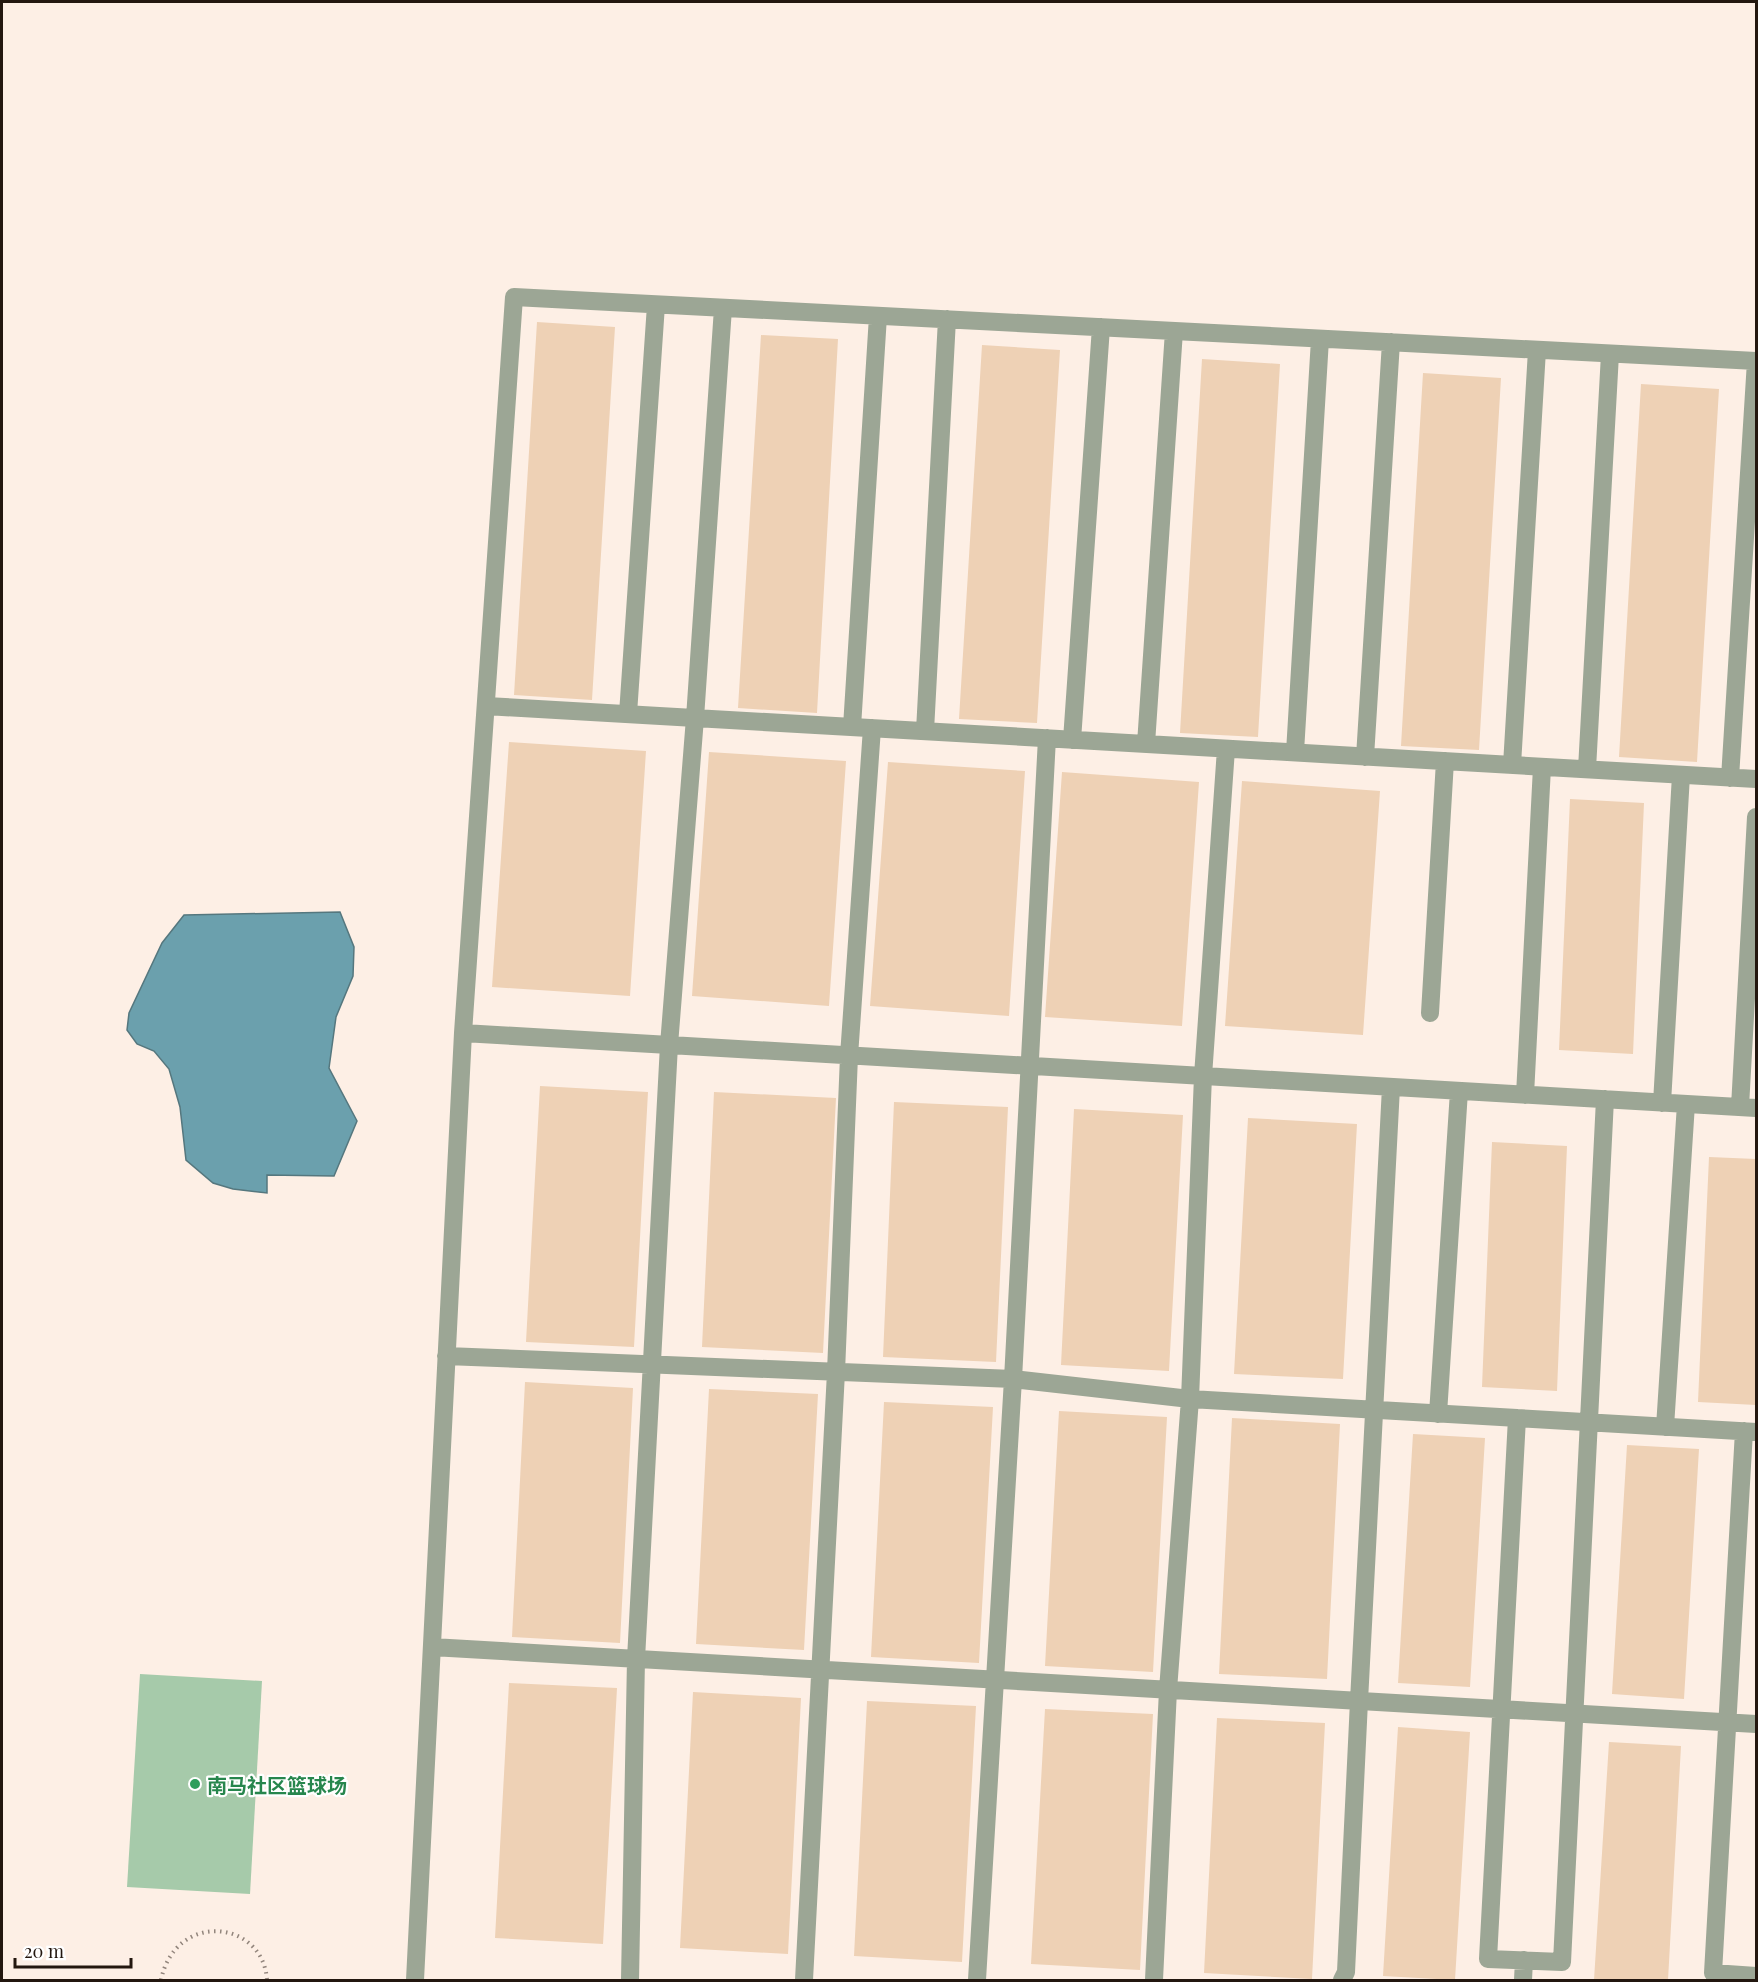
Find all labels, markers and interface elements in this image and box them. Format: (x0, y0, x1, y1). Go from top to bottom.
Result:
place label: 南马社区篮球场 (207, 1771, 347, 1798)
marker: 南马社区篮球场 (188, 1777, 202, 1791)
scale bar (15, 1931, 130, 1969)
text: 20 m (24, 1939, 64, 1963)

